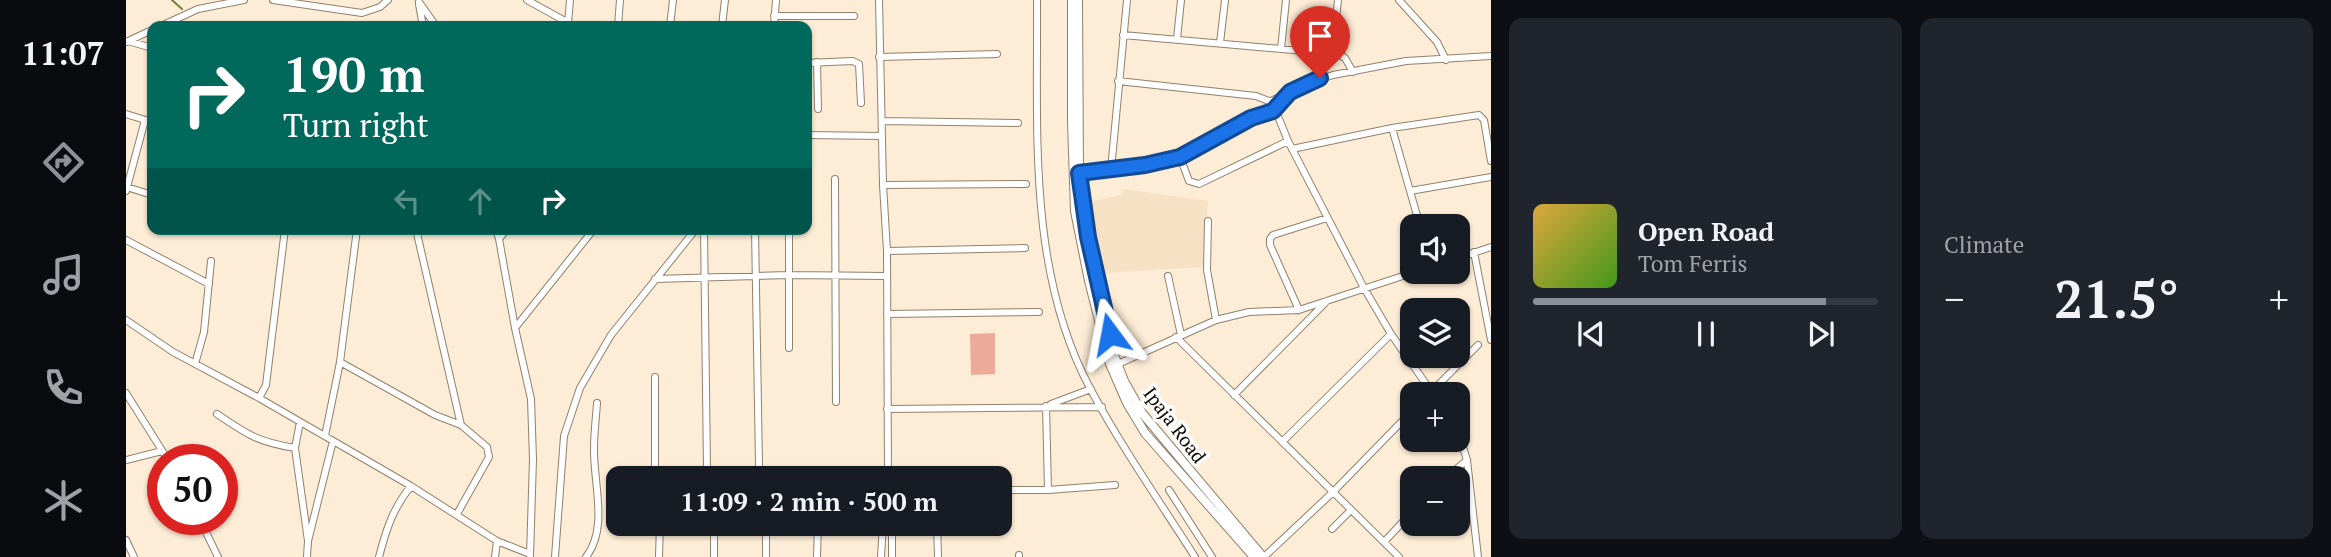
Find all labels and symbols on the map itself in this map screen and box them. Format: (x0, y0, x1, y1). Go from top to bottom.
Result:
pin (1290, 6, 1350, 78)
position arrow (1073, 297, 1147, 371)
street label: Ipaja Road (1139, 382, 1212, 468)
speed limit sign: 50 (147, 444, 238, 535)

